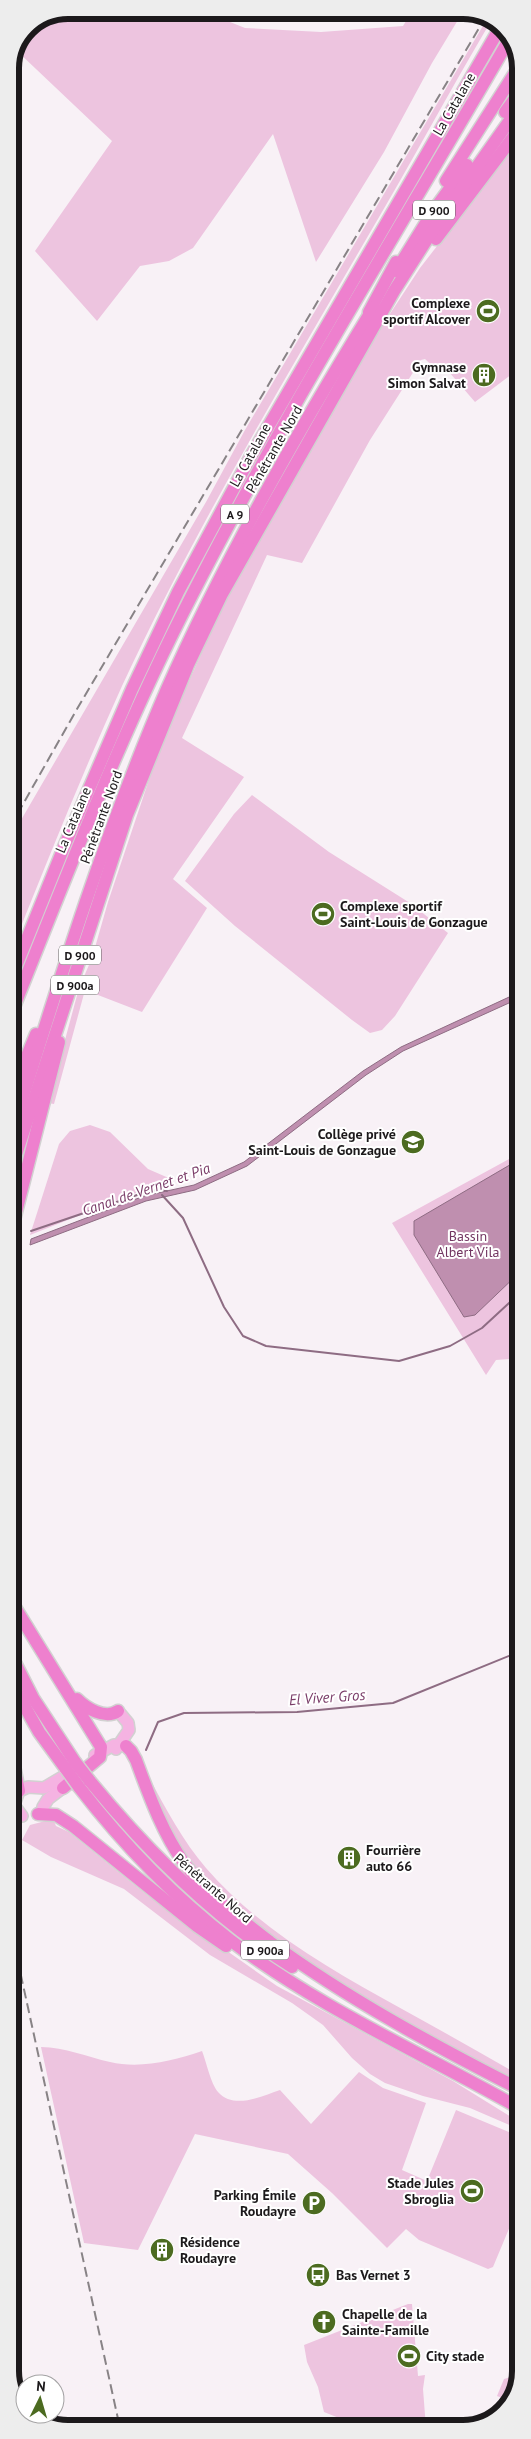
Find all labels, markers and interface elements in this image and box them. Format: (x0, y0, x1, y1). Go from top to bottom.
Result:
street label: La Catalane (429, 69, 479, 139)
road number: D 900 (413, 200, 455, 220)
place label: Complexe sportif Alcover (383, 294, 470, 328)
sports icon: Complexe sportif Alcover (475, 298, 501, 324)
place label: Gymnase Simon Salvat (388, 358, 466, 392)
building icon: Gymnase Simon Salvat (471, 362, 497, 388)
street label: Pénétrante Nord (242, 402, 306, 496)
street label: La Catalane (225, 420, 275, 490)
road number: A 9 (221, 504, 249, 524)
street label: Pénétrante Nord (76, 768, 126, 866)
street label: La Catalane (51, 784, 95, 856)
place label: Complexe sportif Saint-Louis de Gonzague (340, 897, 488, 931)
sports icon: Complexe sportif Saint-Louis de Gonzague (310, 901, 336, 927)
road number: D 900 (59, 946, 101, 964)
road number: D 900a (51, 976, 99, 994)
place label: Collège privé Saint-Louis de Gonzague (248, 1125, 396, 1159)
school or university icon: Collège privé Saint-Louis de Gonzague (400, 1129, 426, 1155)
water label: Canal de Vernet et Pia (80, 1158, 213, 1220)
park label: Bassin Albert Vila (437, 1227, 500, 1261)
water label: El Viver Gros (288, 1685, 366, 1709)
place label: Fourrière auto 66 (366, 1841, 421, 1875)
building icon: Fourrière auto 66 (336, 1845, 362, 1871)
street label: Pénétrante Nord (170, 1849, 256, 1927)
road number: D 900a (241, 1940, 289, 1960)
place label: Stade Jules Sbroglia (387, 2174, 454, 2208)
sports icon: Stade Jules Sbroglia (459, 2178, 485, 2204)
place label: Parking Émile Roudayre (214, 2186, 296, 2220)
parking icon: Parking Émile Roudayre (301, 2190, 327, 2216)
place label: Résidence Roudayre (180, 2233, 240, 2267)
building icon: Résidence Roudayre (149, 2237, 175, 2263)
bus stop icon: Bas Vernet 3 (305, 2262, 331, 2288)
place label: Bas Vernet 3 (336, 2266, 411, 2284)
place label: Chapelle de la Sainte-Famille (342, 2305, 429, 2339)
church icon: Chapelle de la Sainte-Famille (311, 2309, 337, 2335)
sports icon: City stade (396, 2343, 422, 2369)
place label: City stade (426, 2347, 484, 2365)
north arrow (15, 2374, 65, 2424)
text: N (36, 2377, 47, 2395)

